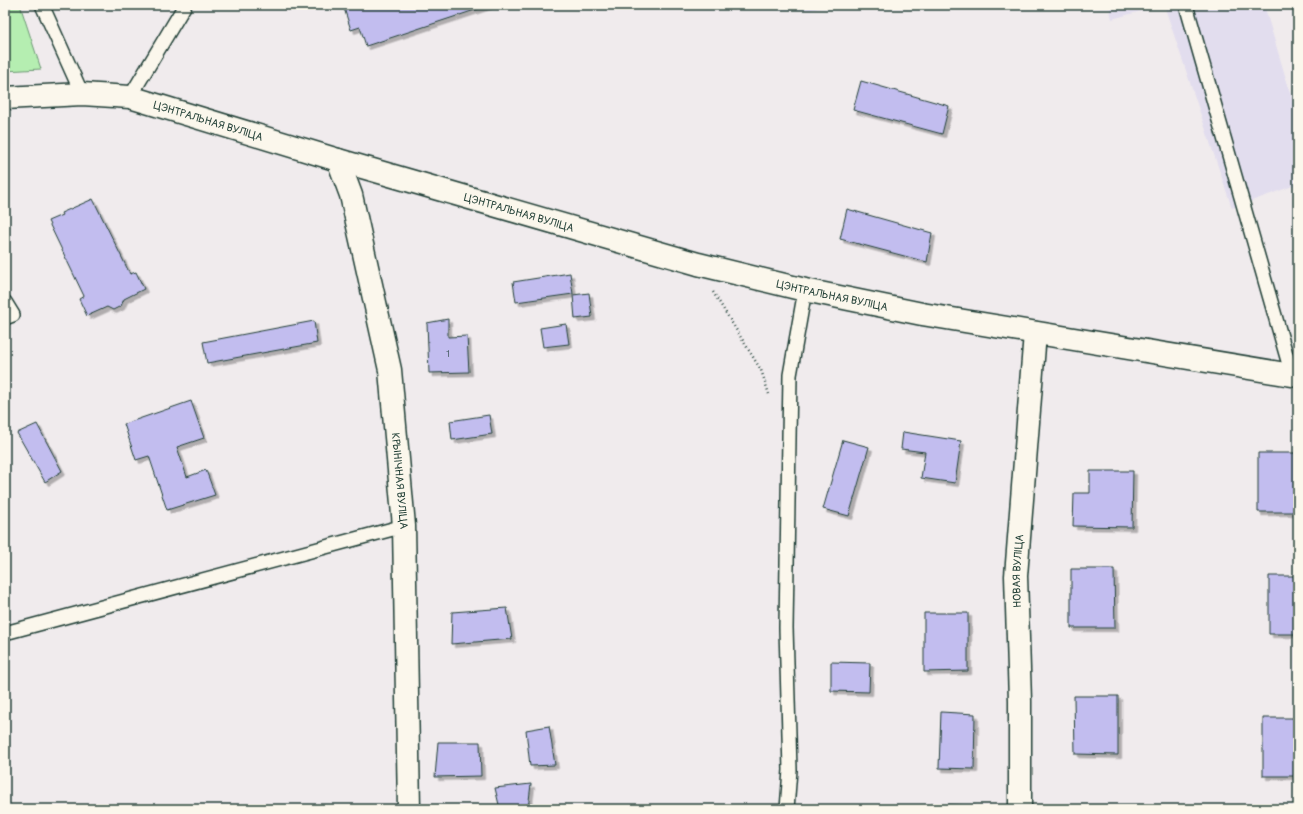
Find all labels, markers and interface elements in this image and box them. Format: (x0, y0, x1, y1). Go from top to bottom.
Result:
street label: ЦЭНТРАЛЬНАЯ ВУЛІЦА (152, 98, 265, 143)
street label: ЦЭНТРАЛЬНАЯ ВУЛІЦА (463, 190, 575, 234)
street label: ЦЭНТРАЛЬНАЯ ВУЛІЦА (775, 277, 889, 313)
house number: 1 (446, 349, 450, 360)
street label: КРЫНІЧНАЯ ВУЛІЦА (389, 432, 411, 530)
street label: НОВАЯ ВУЛІЦА (1009, 534, 1026, 608)

